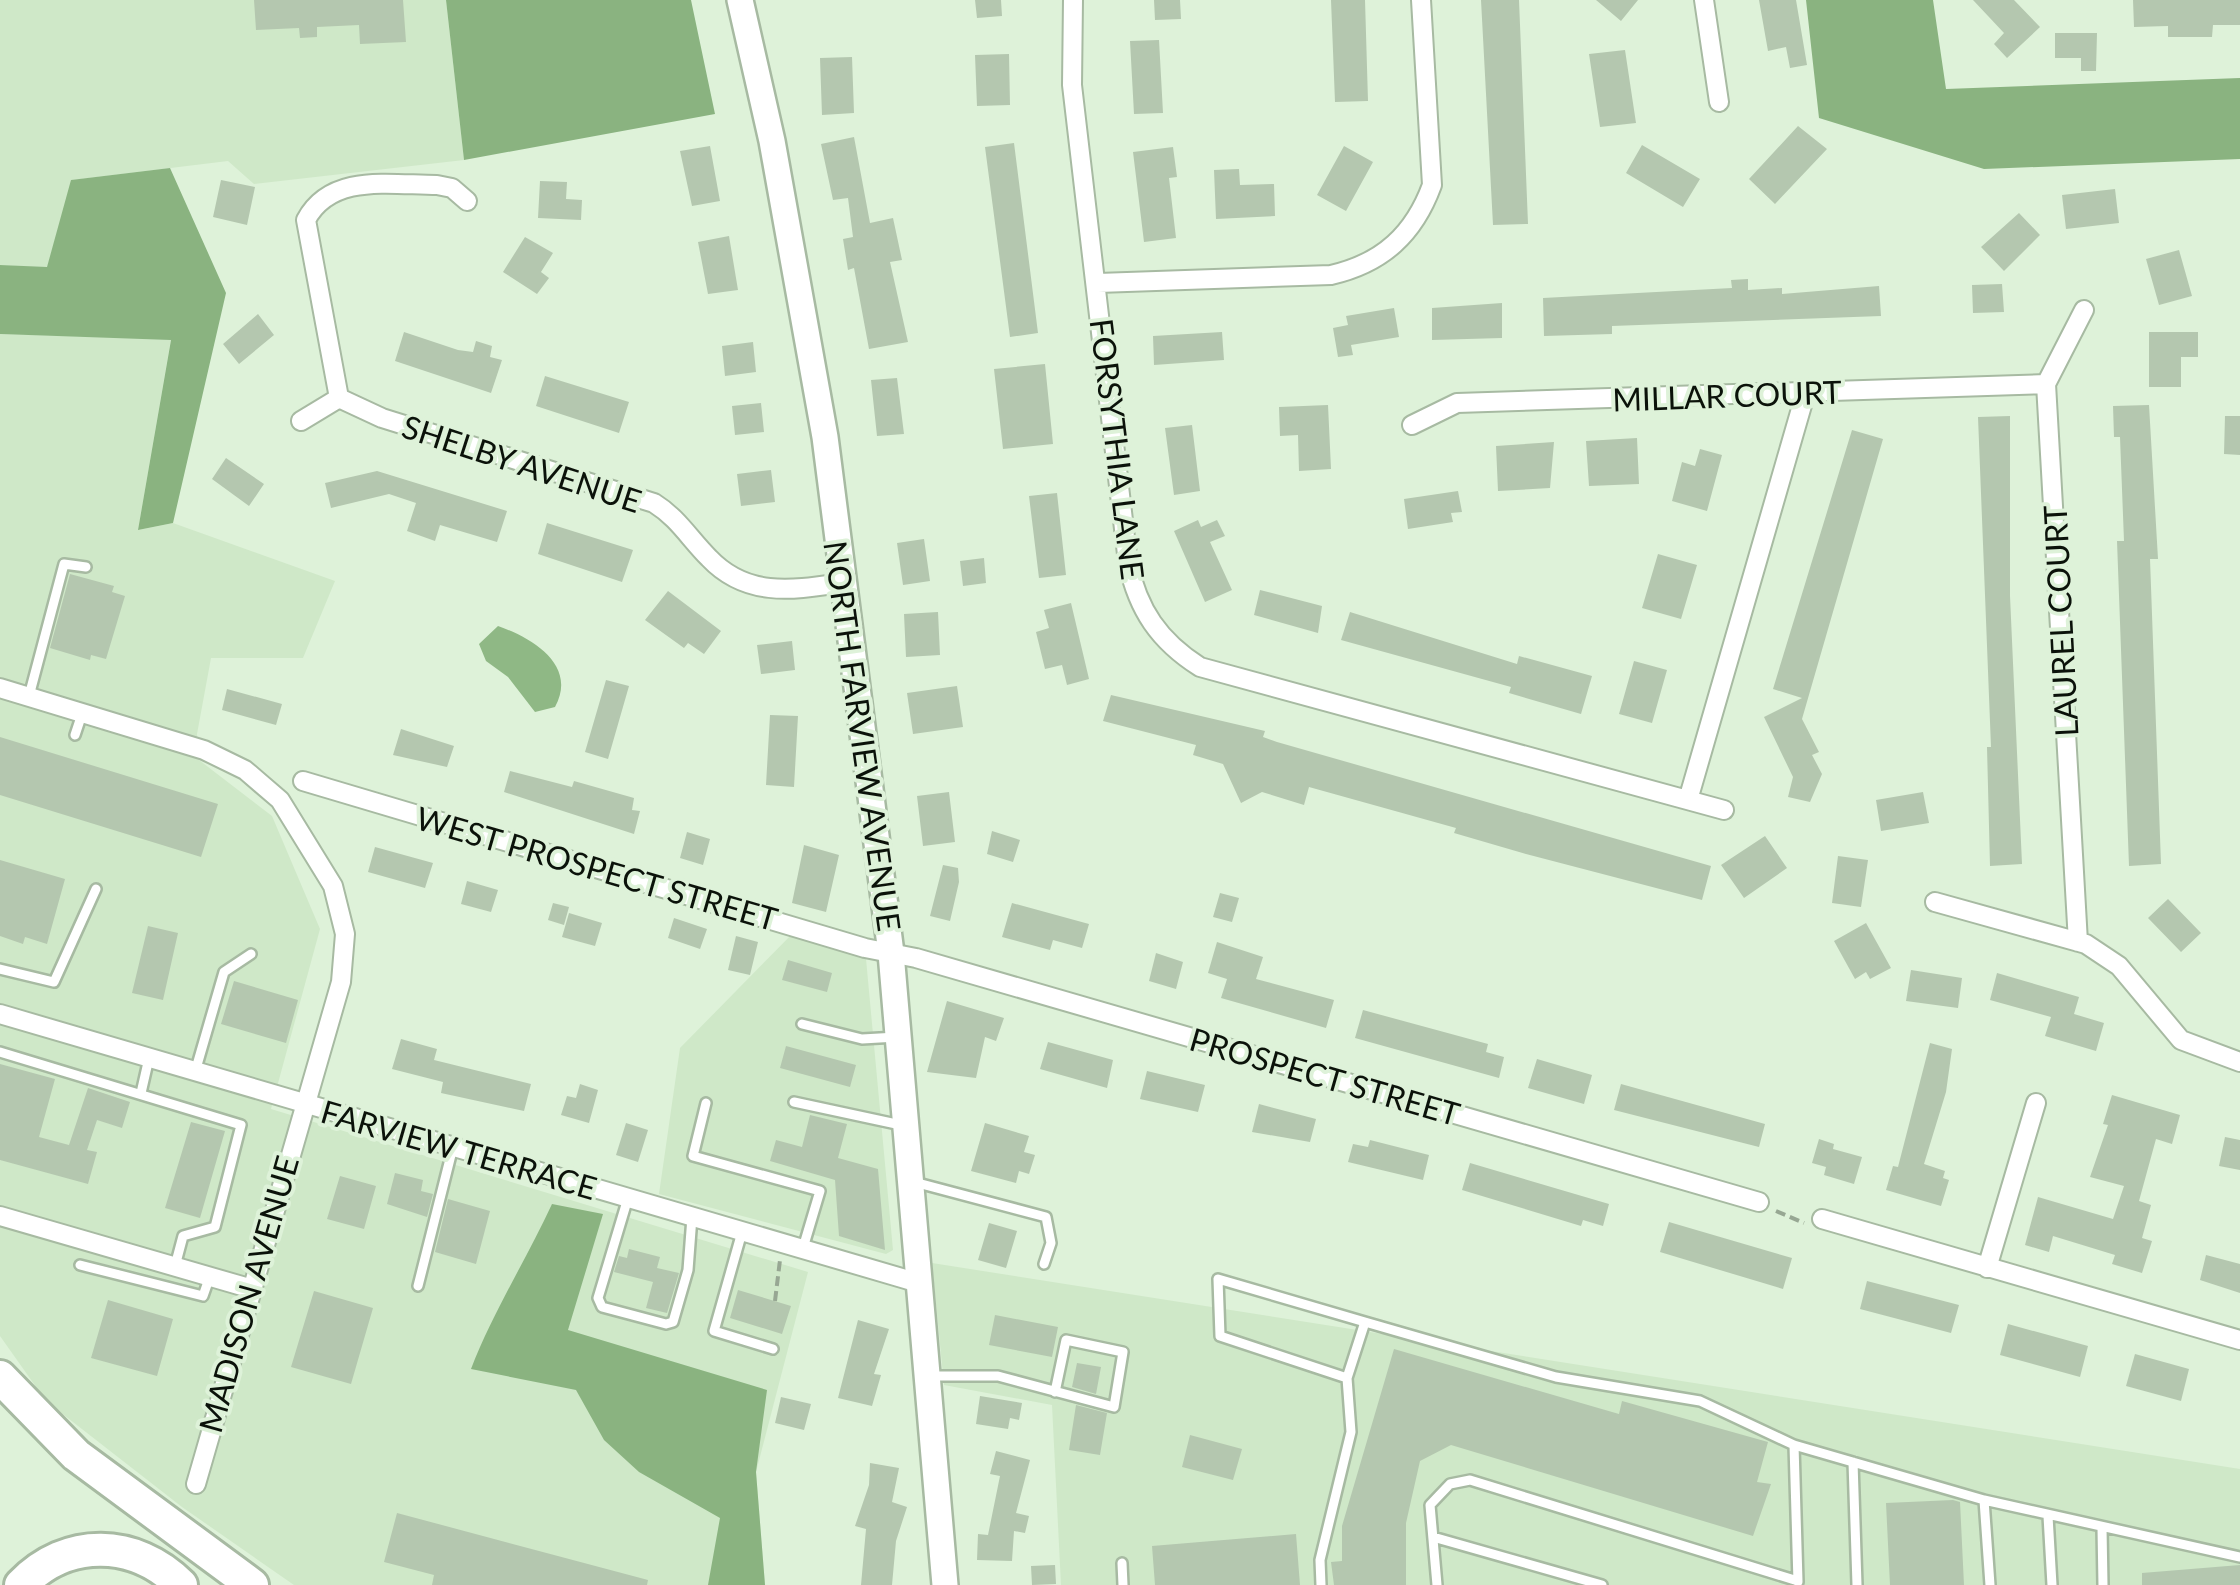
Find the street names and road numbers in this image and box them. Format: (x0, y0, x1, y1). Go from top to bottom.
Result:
street label: FORSYTHIA LANE (1083, 316, 1153, 582)
street label: MILLAR COURT (1612, 371, 1843, 418)
street label: SHELBY AVENUE (398, 406, 646, 520)
street label: LAUREL COURT (2034, 504, 2086, 738)
street label: NORTH FARVIEW AVENUE (816, 538, 910, 934)
street label: WEST PROSPECT STREET (412, 798, 782, 938)
street label: PROSPECT STREET (1186, 1019, 1465, 1133)
street label: FARVIEW TERRACE (317, 1091, 601, 1207)
street label: MADISON AVENUE (190, 1151, 306, 1437)

